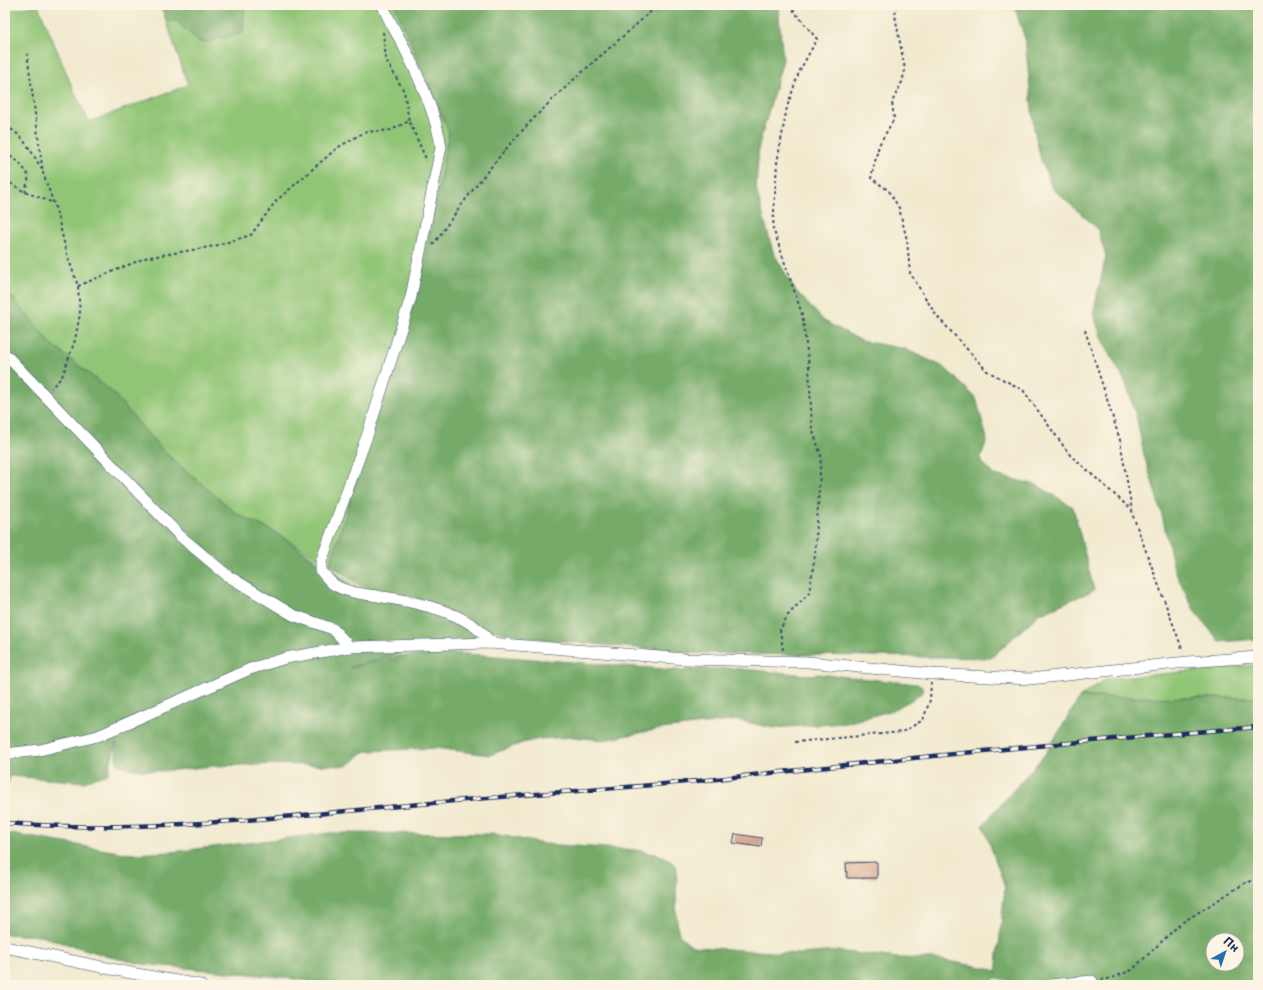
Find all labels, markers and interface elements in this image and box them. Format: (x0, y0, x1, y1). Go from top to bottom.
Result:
north arrow (1205, 932, 1245, 972)
text: Пн (1220, 932, 1243, 956)

